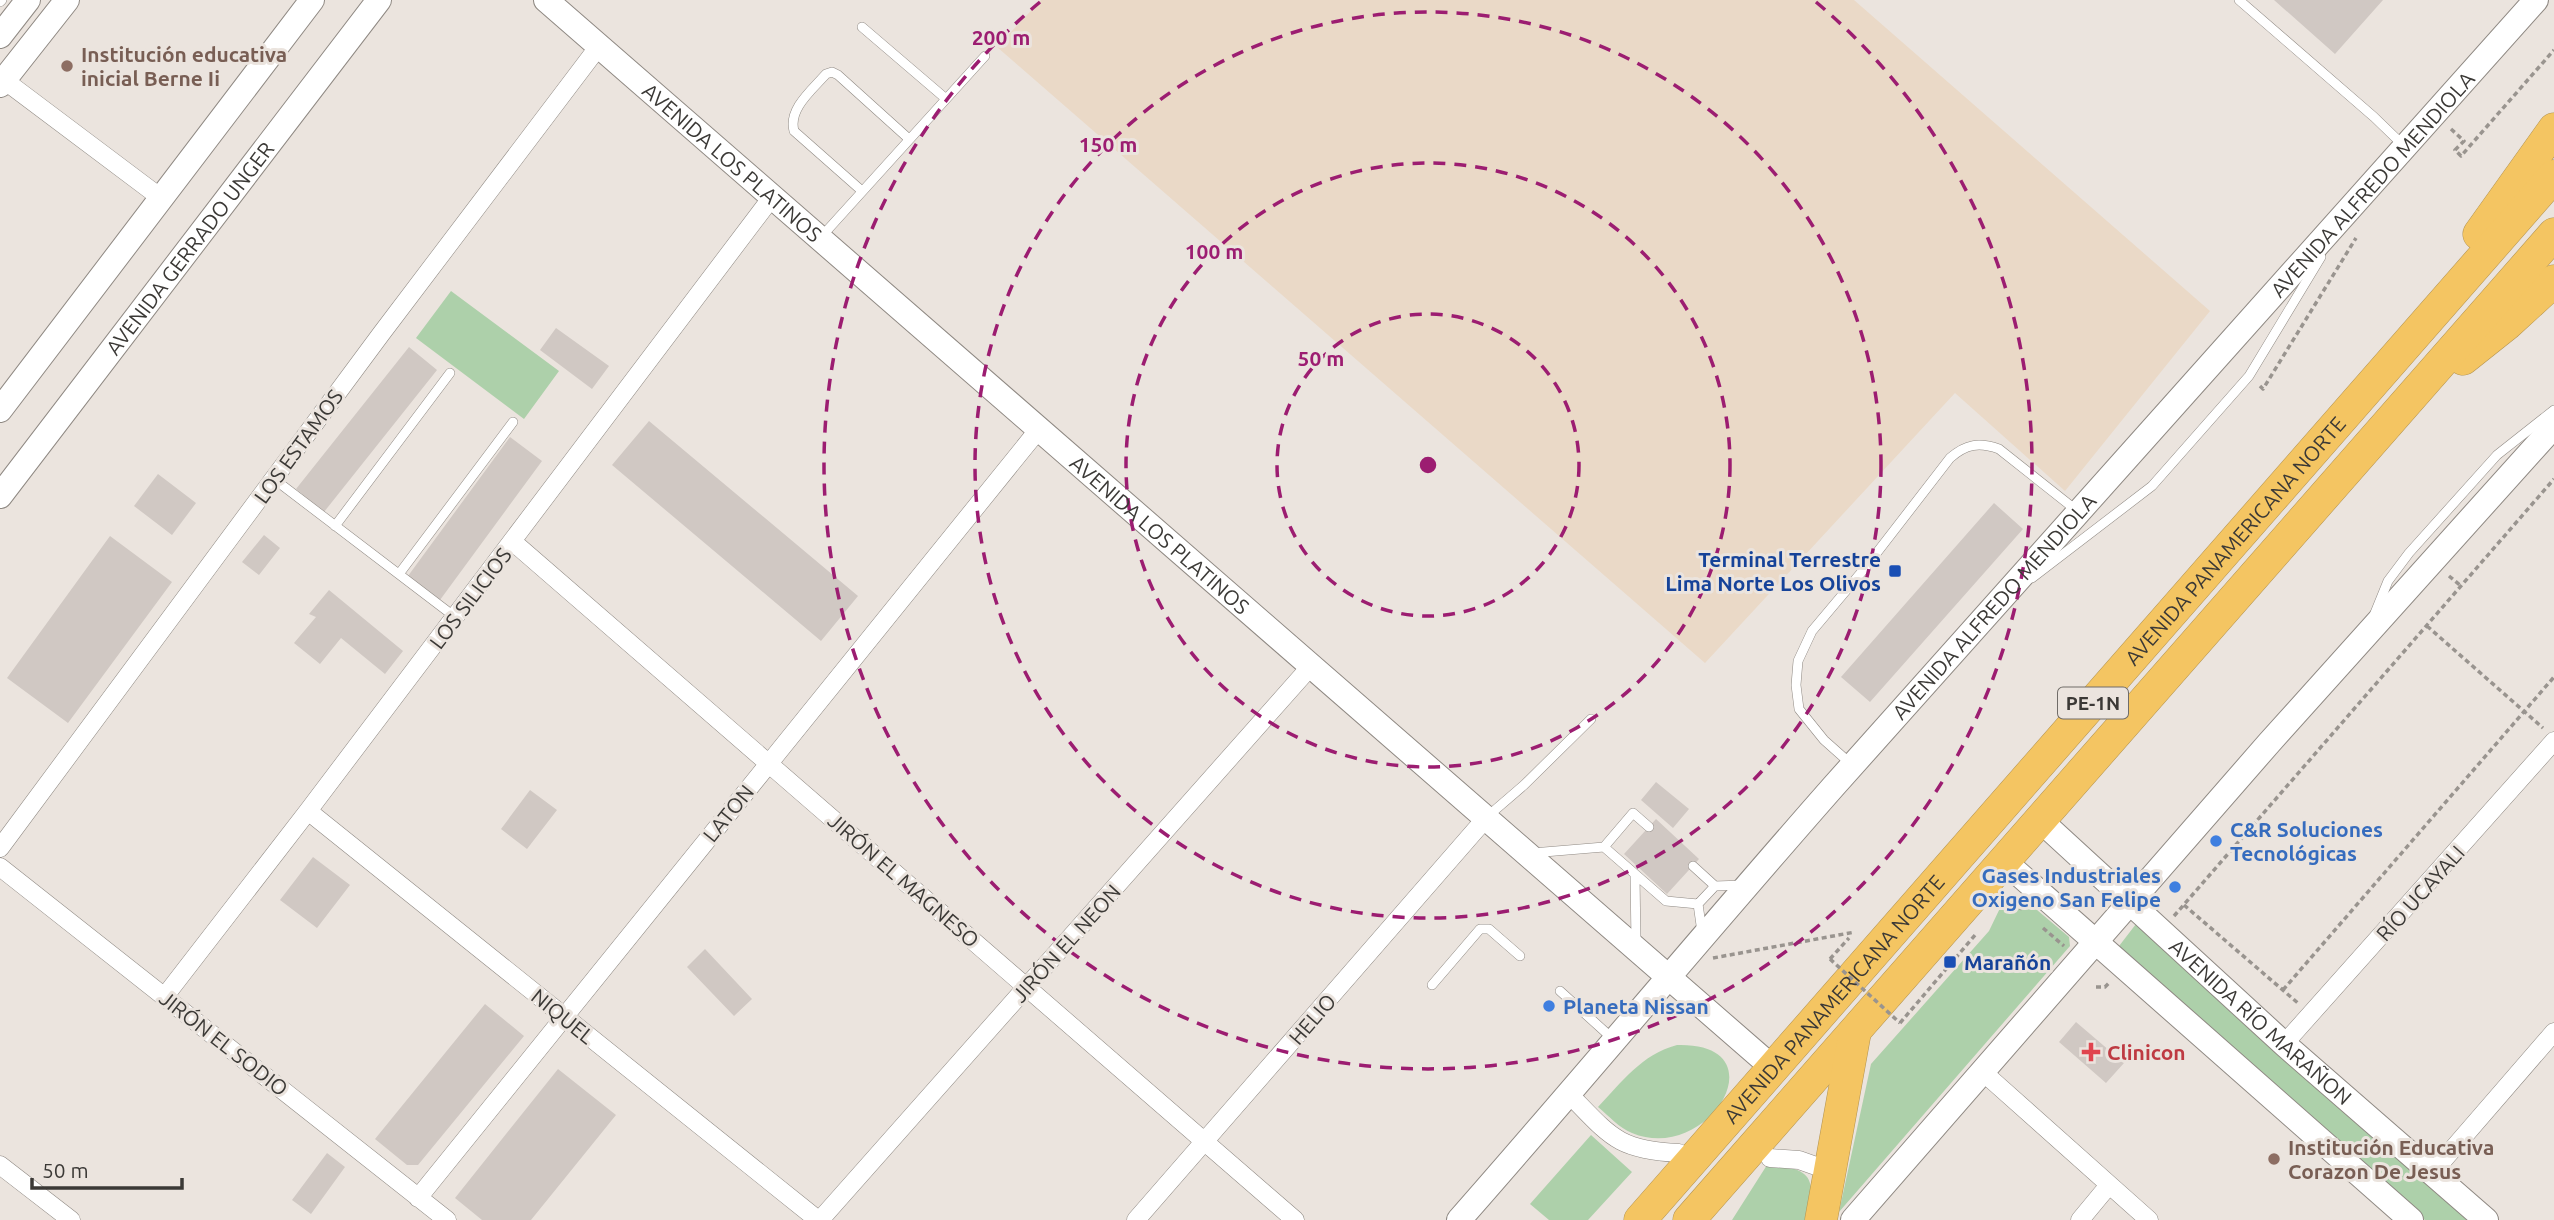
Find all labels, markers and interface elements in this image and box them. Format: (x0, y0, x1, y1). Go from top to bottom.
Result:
text: 200 m (972, 25, 1030, 49)
place label: Institución educativa inicial Berne Ii (81, 42, 287, 90)
marker: Institución educativa inicial Berne Ii (59, 58, 75, 74)
street label: AVENIDA ALFREDO MENDIOLA (2265, 66, 2479, 302)
street label: AVENIDA LOS PLATINOS (638, 78, 827, 246)
text: 150 m (1079, 132, 1137, 156)
street label: AVENIDA GERRADO UNGER (101, 137, 278, 359)
text: 100 m (1185, 239, 1243, 263)
text: 50 m (1298, 346, 1344, 370)
street label: LOS ESTAMOS (249, 385, 347, 507)
street label: AVENIDA PANAMERICANA NORTE (2120, 412, 2350, 670)
street label: AVENIDA LOS PLATINOS (1066, 450, 1254, 619)
centre of rings (1416, 453, 1440, 477)
street label: AVENIDA ALFREDO MENDIOLA (1887, 489, 2101, 724)
street label: LOS SILICIOS (424, 543, 516, 653)
place label: Terminal Terrestre Lima Norte Los Olivos (1665, 547, 1881, 595)
marker: Terminal Terrestre Lima Norte Los Olivos (1887, 563, 1903, 579)
road number: PE-1N (2058, 688, 2128, 718)
street label: LATON (698, 780, 758, 846)
street label: JIRÓN EL MAGNESO (824, 808, 984, 952)
place label: C&R Soluciones Tecnológicas (2230, 817, 2383, 865)
marker: C&R Soluciones Tecnológicas (2208, 833, 2224, 849)
street label: RÍO UCAYALI (2371, 840, 2469, 946)
place label: Gases Industriales Oxigeno San Felipe (1971, 863, 2161, 911)
street label: AVENIDA PANAMERICANA NORTE (1719, 870, 1949, 1128)
street label: JIRÓN EL NEON (1007, 879, 1125, 1007)
marker: Gases Industriales Oxigeno San Felipe (2167, 879, 2183, 895)
street label: AVENIDA RÍO MARAÑON (2165, 933, 2357, 1110)
place label: Marañón (1964, 950, 2051, 974)
marker: Marañón (1942, 954, 1958, 970)
street label: NIQUEL (527, 984, 599, 1049)
street label: JIRÓN EL SODIO (155, 986, 293, 1100)
street label: HELIO (1284, 989, 1340, 1049)
place label: Planeta Nissan (1563, 994, 1709, 1018)
marker: Planeta Nissan (1541, 998, 1557, 1014)
place label: Clinicon (2107, 1040, 2186, 1064)
marker: Clinicon (2081, 1042, 2101, 1062)
place label: Institución Educativa Corazon De Jesus (2288, 1135, 2494, 1183)
scale bar (32, 1146, 182, 1190)
marker: Institución Educativa Corazon De Jesus (2266, 1151, 2282, 1167)
text: 50 m (42, 1158, 89, 1182)

